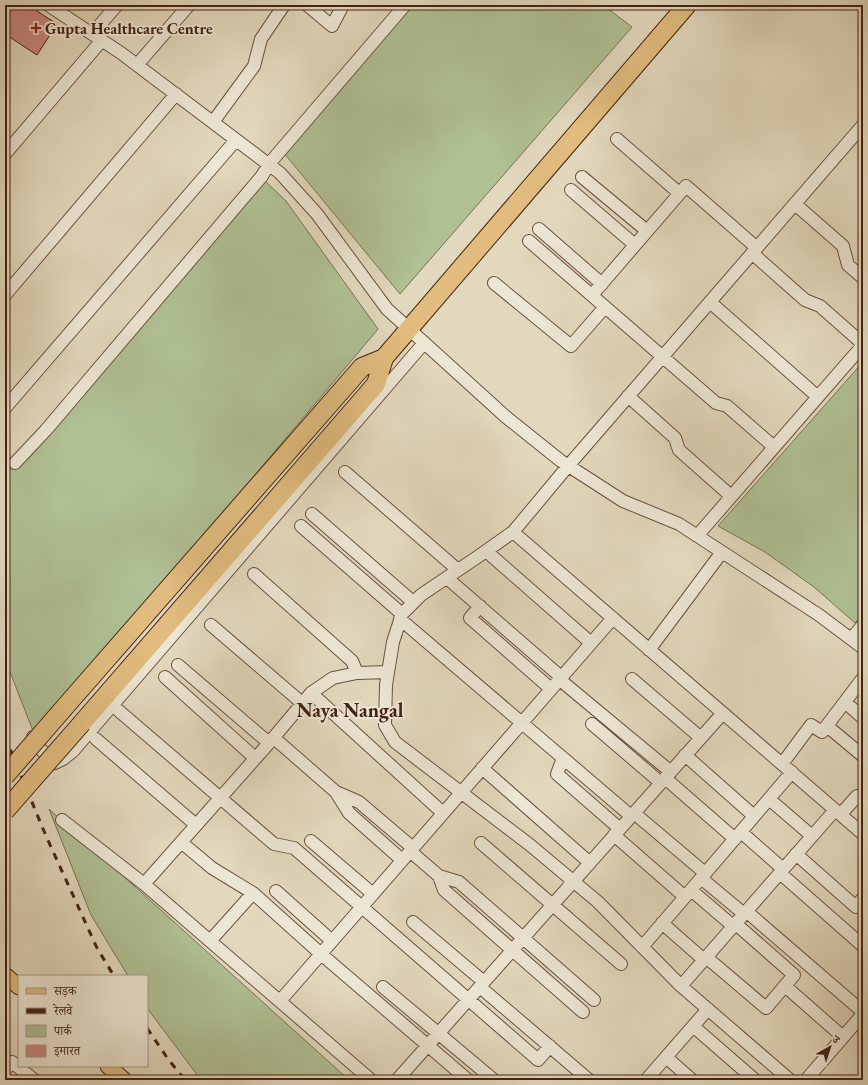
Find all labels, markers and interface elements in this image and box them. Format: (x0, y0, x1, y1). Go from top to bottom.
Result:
place label: Gupta Healthcare Centre (45, 18, 213, 39)
marker: Gupta Healthcare Centre (30, 22, 42, 34)
district label: Naya Nangal (296, 697, 404, 723)
legend (18, 975, 148, 1067)
text: सड़क (53, 983, 78, 999)
text: रेलवे (52, 1003, 73, 1019)
text: पार्क (53, 1023, 73, 1039)
north arrow (810, 1027, 850, 1067)
text: उ (829, 1031, 844, 1047)
text: इमारत (53, 1043, 81, 1059)

